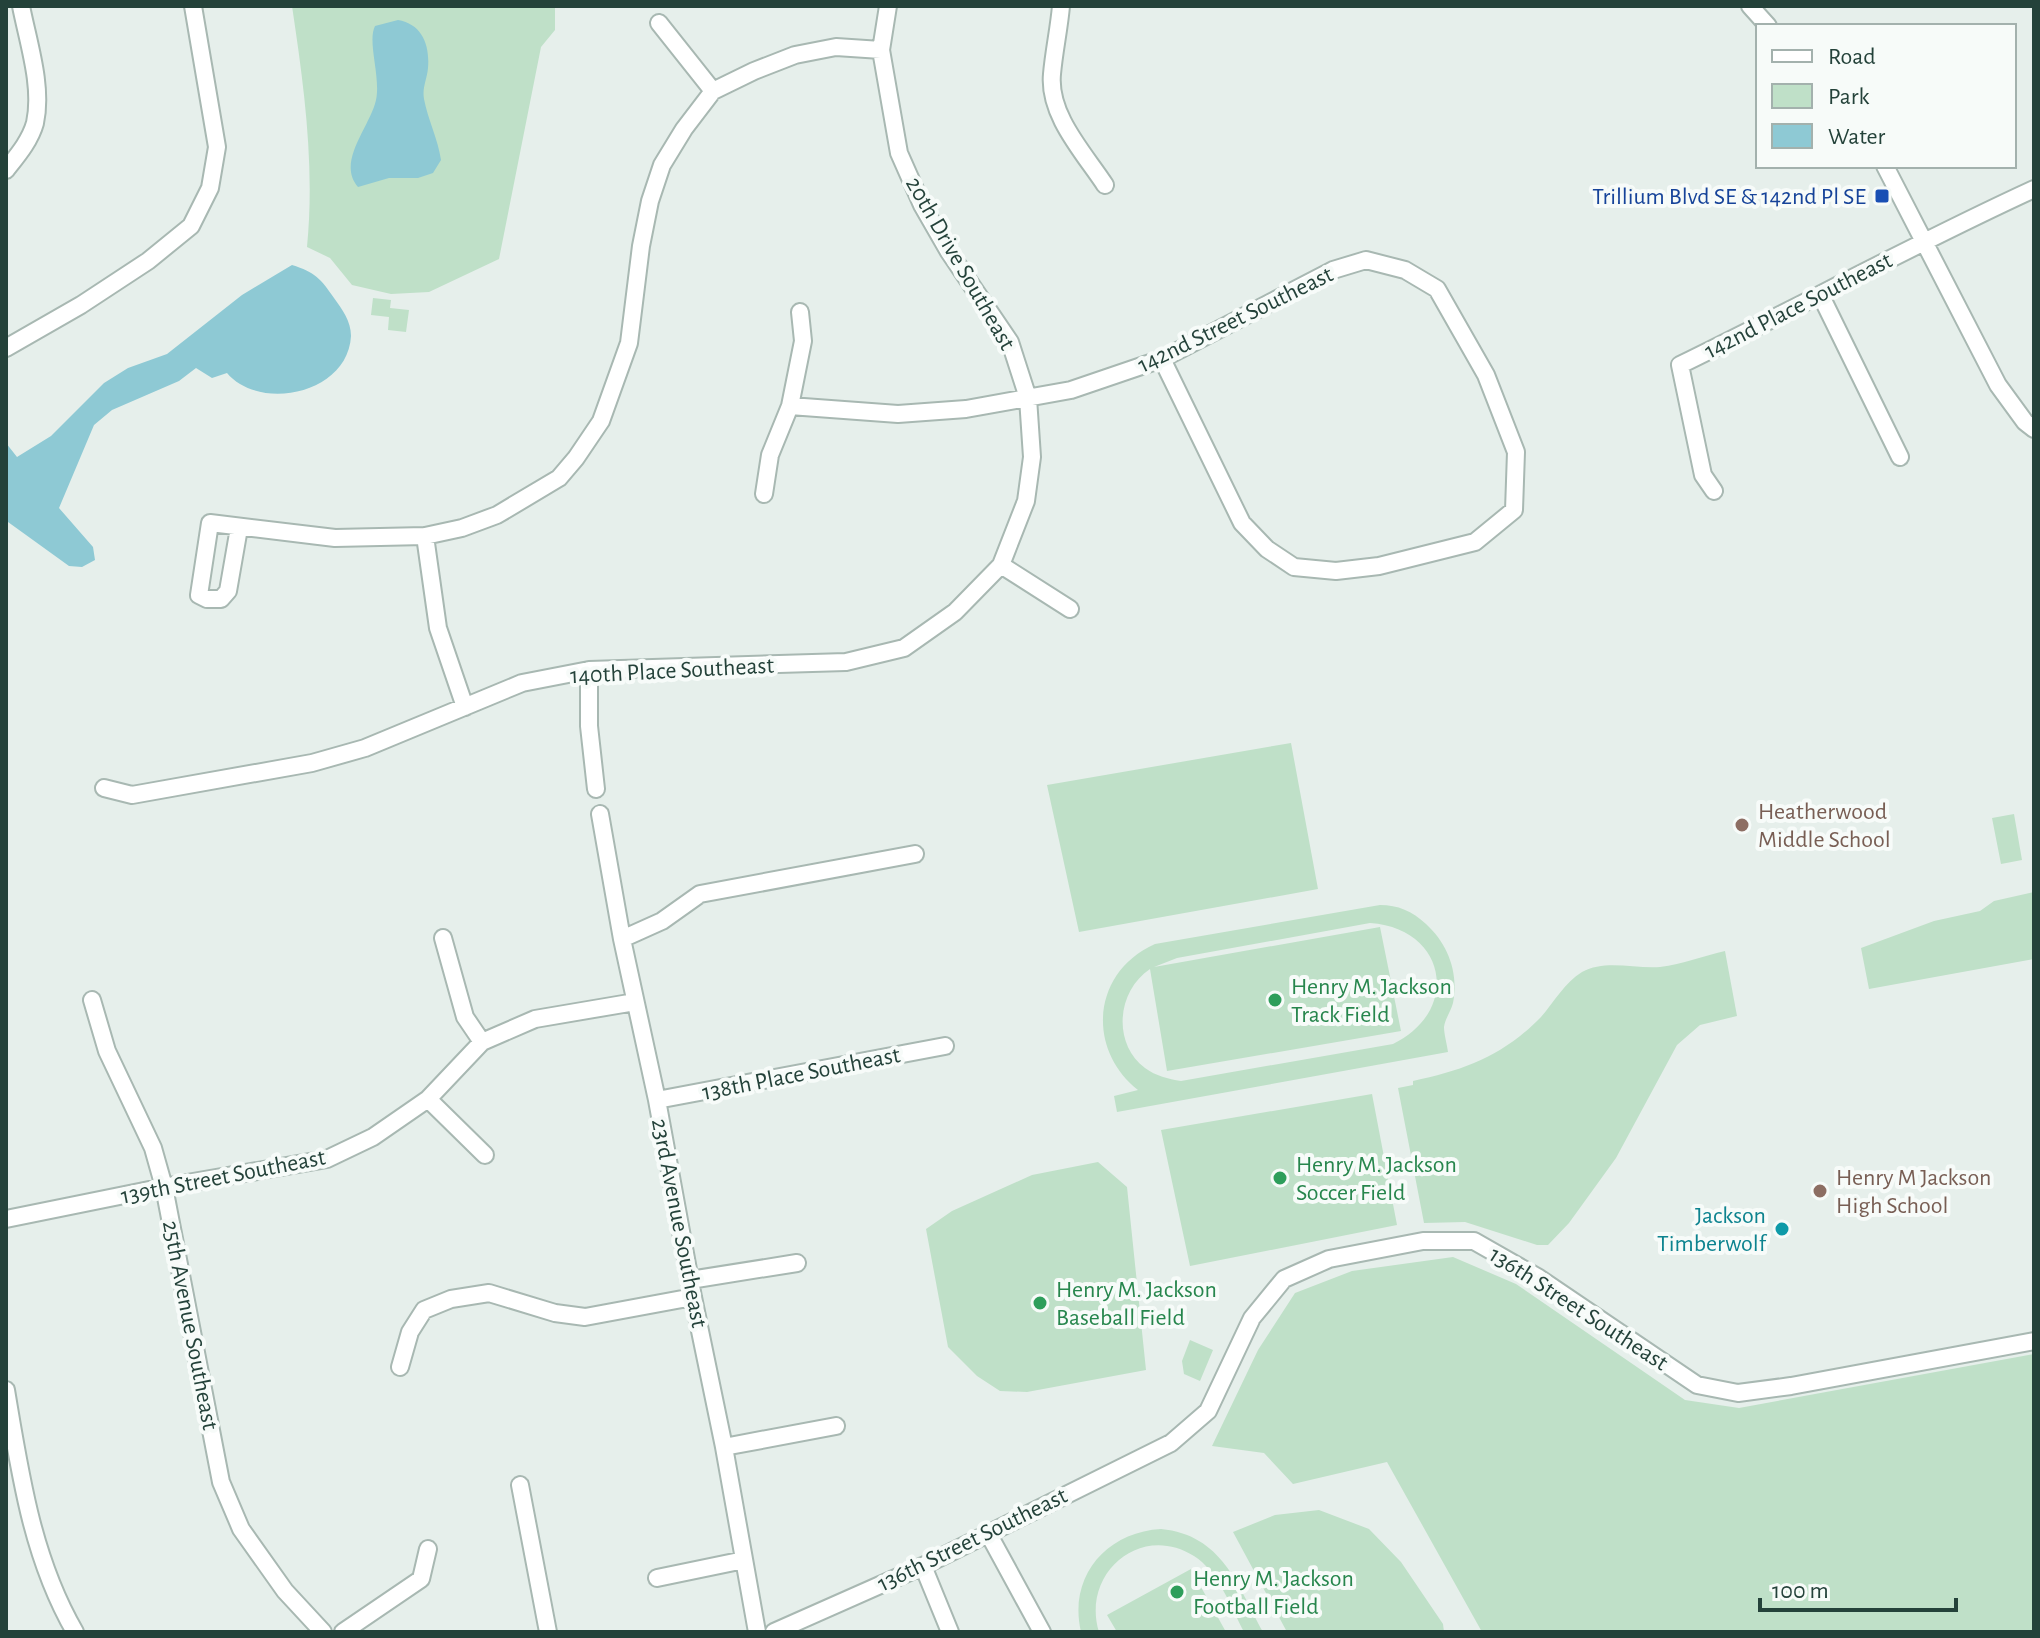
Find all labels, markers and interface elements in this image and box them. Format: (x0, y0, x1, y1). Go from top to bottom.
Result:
legend (1756, 24, 2016, 168)
text: Road (1828, 45, 1876, 69)
text: Park (1828, 85, 1869, 109)
text: Water (1828, 125, 1886, 149)
street label: 20th Drive Southeast (901, 173, 1020, 354)
place label: Trillium Blvd SE & 142nd Pl SE (1592, 185, 1866, 209)
marker: Trillium Blvd SE & 142nd Pl SE (1873, 187, 1891, 205)
street label: 142nd Place Southeast (1701, 248, 1896, 364)
street label: 142nd Street Southeast (1134, 262, 1337, 378)
street label: 140th Place Southeast (570, 654, 775, 688)
place label: Heatherwood Middle School (1758, 800, 1891, 852)
marker: Heatherwood Middle School (1733, 816, 1751, 834)
place label: Henry M. Jackson Track Field (1291, 975, 1452, 1027)
marker: Henry M. Jackson Track Field (1266, 991, 1284, 1009)
street label: 138th Place Southeast (700, 1043, 902, 1105)
street label: 23rd Avenue Southeast (647, 1117, 711, 1330)
street label: 139th Street Southeast (119, 1145, 328, 1209)
place label: Henry M. Jackson Soccer Field (1296, 1153, 1457, 1205)
place label: Henry M Jackson High School (1836, 1166, 1991, 1218)
marker: Henry M. Jackson Soccer Field (1271, 1169, 1289, 1187)
marker: Henry M Jackson High School (1811, 1182, 1829, 1200)
place label: Jackson Timberwolf (1657, 1204, 1768, 1256)
street label: 25th Avenue Southeast (158, 1219, 222, 1432)
marker: Jackson Timberwolf (1773, 1220, 1791, 1238)
street label: 136th Street Southeast (1485, 1242, 1672, 1376)
place label: Henry M. Jackson Baseball Field (1056, 1278, 1217, 1330)
marker: Henry M. Jackson Baseball Field (1031, 1294, 1049, 1312)
street label: 136th Street Southeast (874, 1483, 1071, 1596)
scale bar (1760, 1562, 1956, 1612)
place label: Henry M. Jackson Football Field (1193, 1567, 1354, 1619)
text: 100 m (1772, 1579, 1829, 1603)
marker: Henry M. Jackson Football Field (1168, 1583, 1186, 1601)

